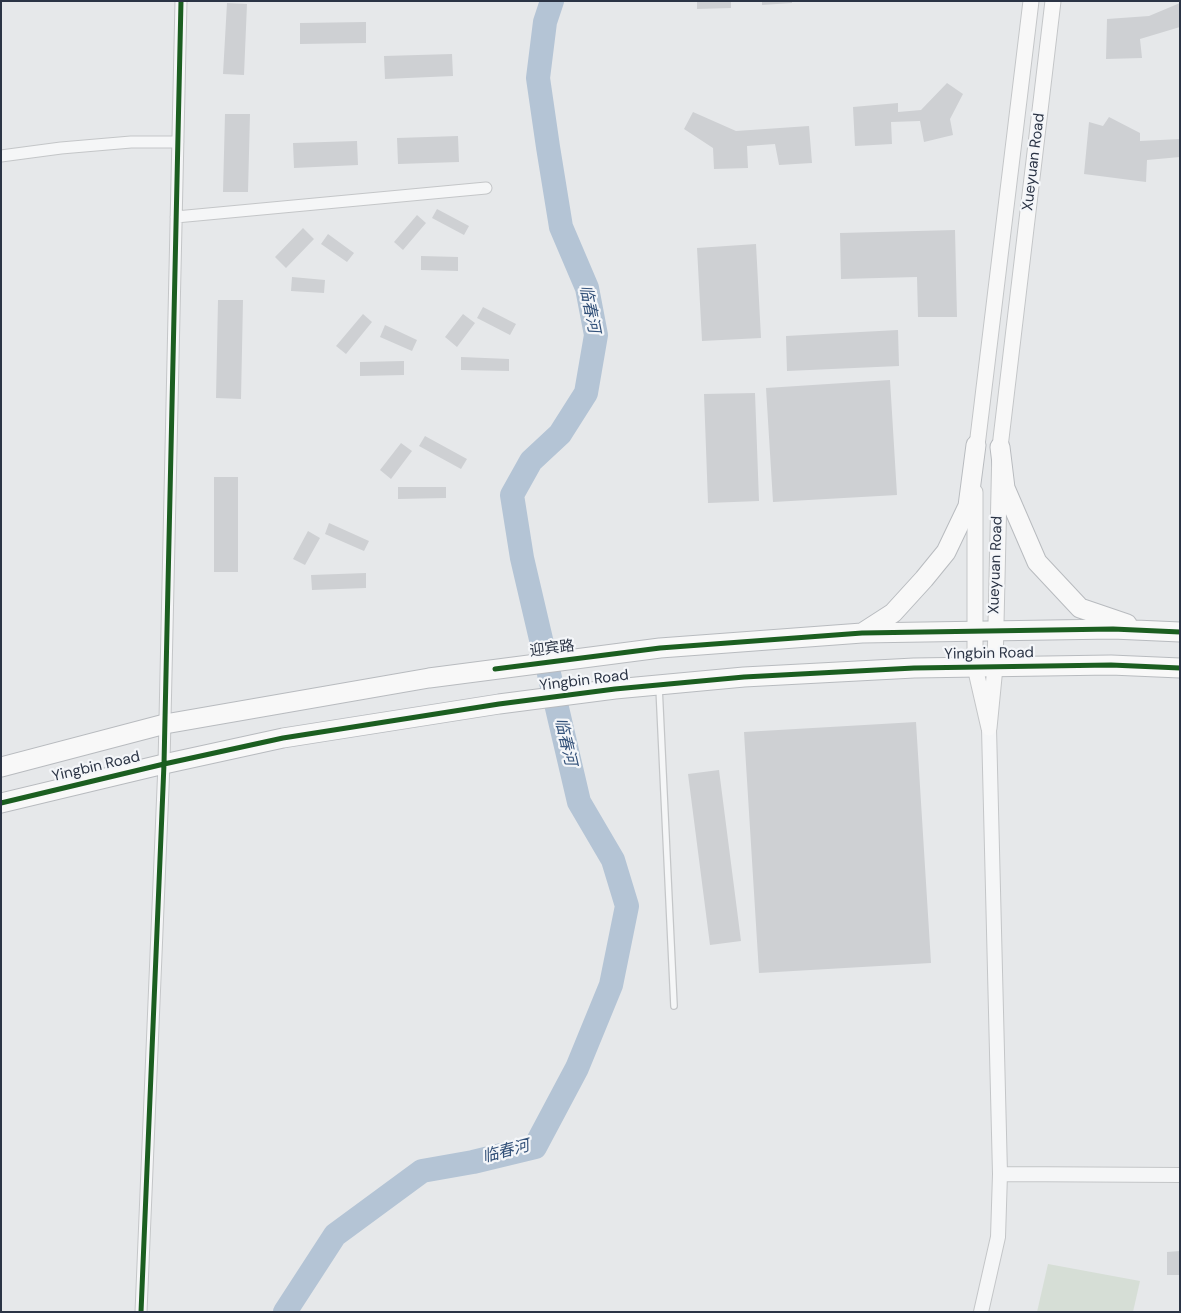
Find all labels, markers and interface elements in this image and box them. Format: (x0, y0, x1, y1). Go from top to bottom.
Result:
street label: Xueyuan Road (1019, 112, 1049, 212)
water label: 临春河 (575, 284, 603, 334)
street label: Xueyuan Road (985, 516, 1007, 614)
street label: 迎宾路 (529, 637, 575, 661)
street label: Yingbin Road (944, 644, 1034, 664)
street label: Yingbin Road (538, 667, 630, 695)
water label: 临春河 (550, 716, 580, 768)
street label: Yingbin Road (50, 748, 142, 786)
water label: 临春河 (480, 1137, 532, 1167)

